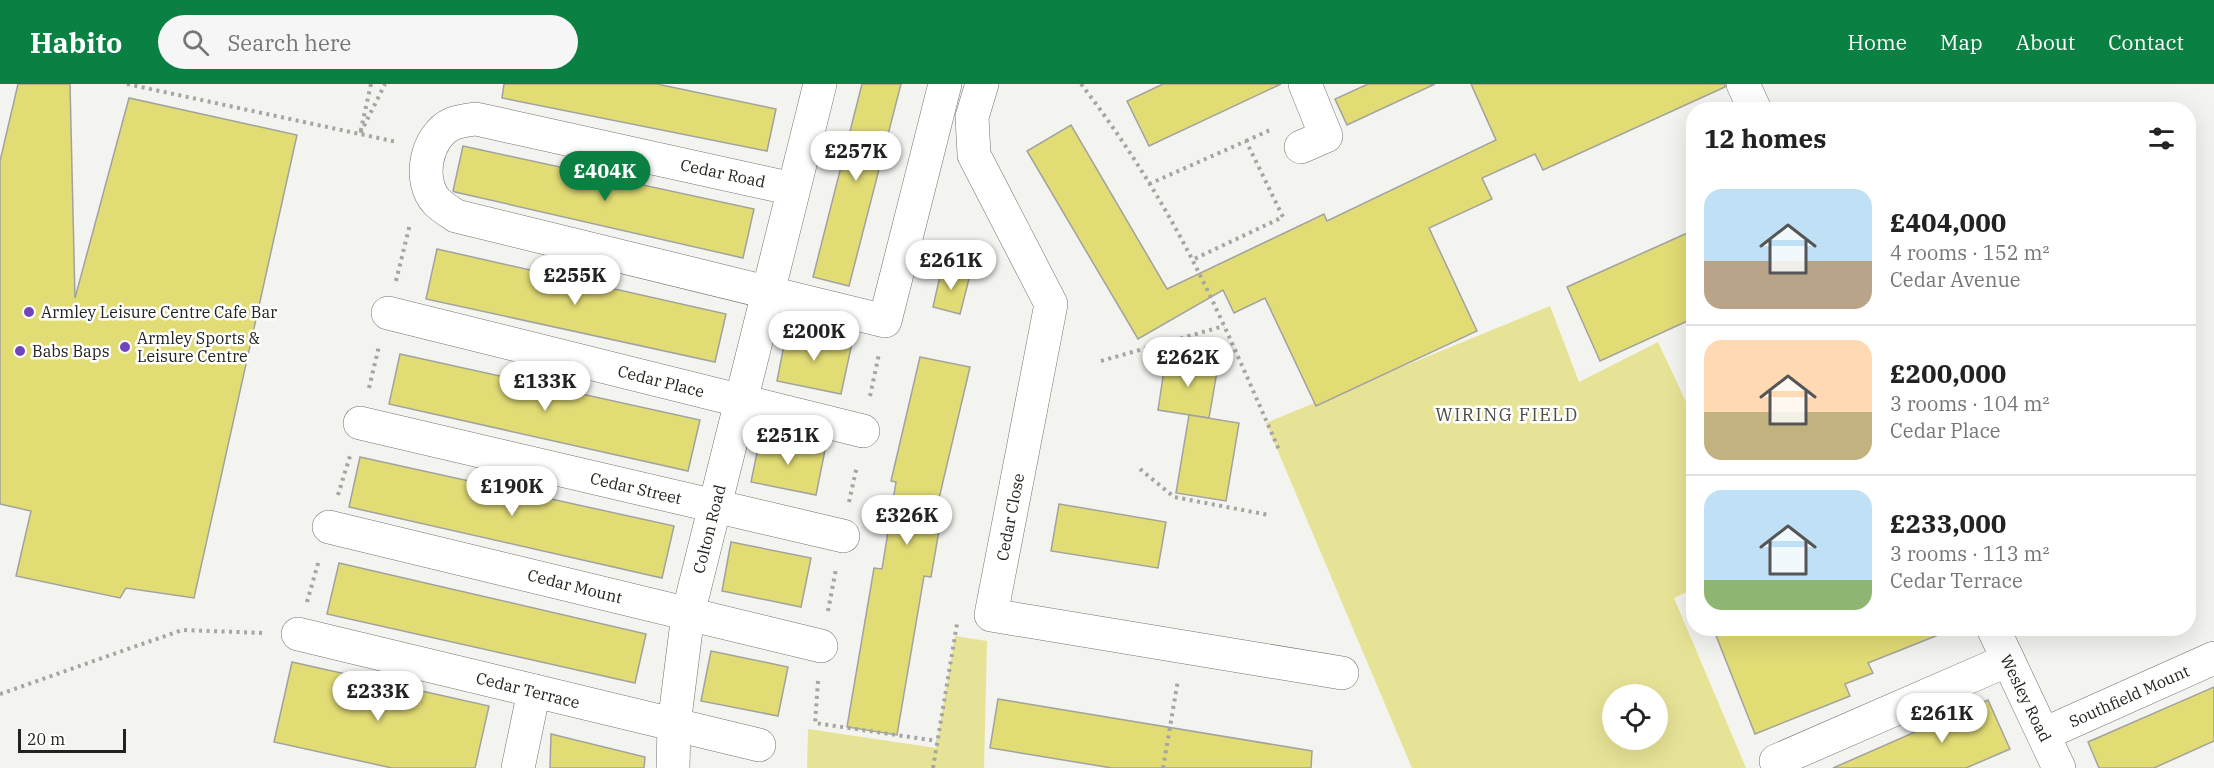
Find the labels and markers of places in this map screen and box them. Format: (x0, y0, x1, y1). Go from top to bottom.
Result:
pin: £257K (814, 131, 898, 182)
pin: £404K (563, 151, 647, 202)
pin: £261K (909, 240, 993, 291)
pin: £255K (533, 255, 617, 306)
place label: Armley Leisure Centre Cafe Bar (41, 302, 277, 322)
marker: Armley Leisure Centre Cafe Bar (22, 305, 36, 319)
pin: £200K (772, 311, 856, 362)
place label: Armley Sports & Leisure Centre (137, 328, 260, 366)
pin: £262K (1146, 337, 1230, 388)
marker: Armley Sports & Leisure Centre (118, 340, 132, 354)
place label: Babs Baps (32, 341, 109, 361)
marker: Babs Baps (13, 344, 27, 358)
pin: £133K (503, 361, 587, 412)
pin: £251K (746, 415, 830, 466)
pin: £190K (470, 466, 554, 517)
pin: £326K (865, 495, 949, 546)
pin: £233K (336, 671, 420, 722)
pin: £261K (1900, 693, 1984, 744)

